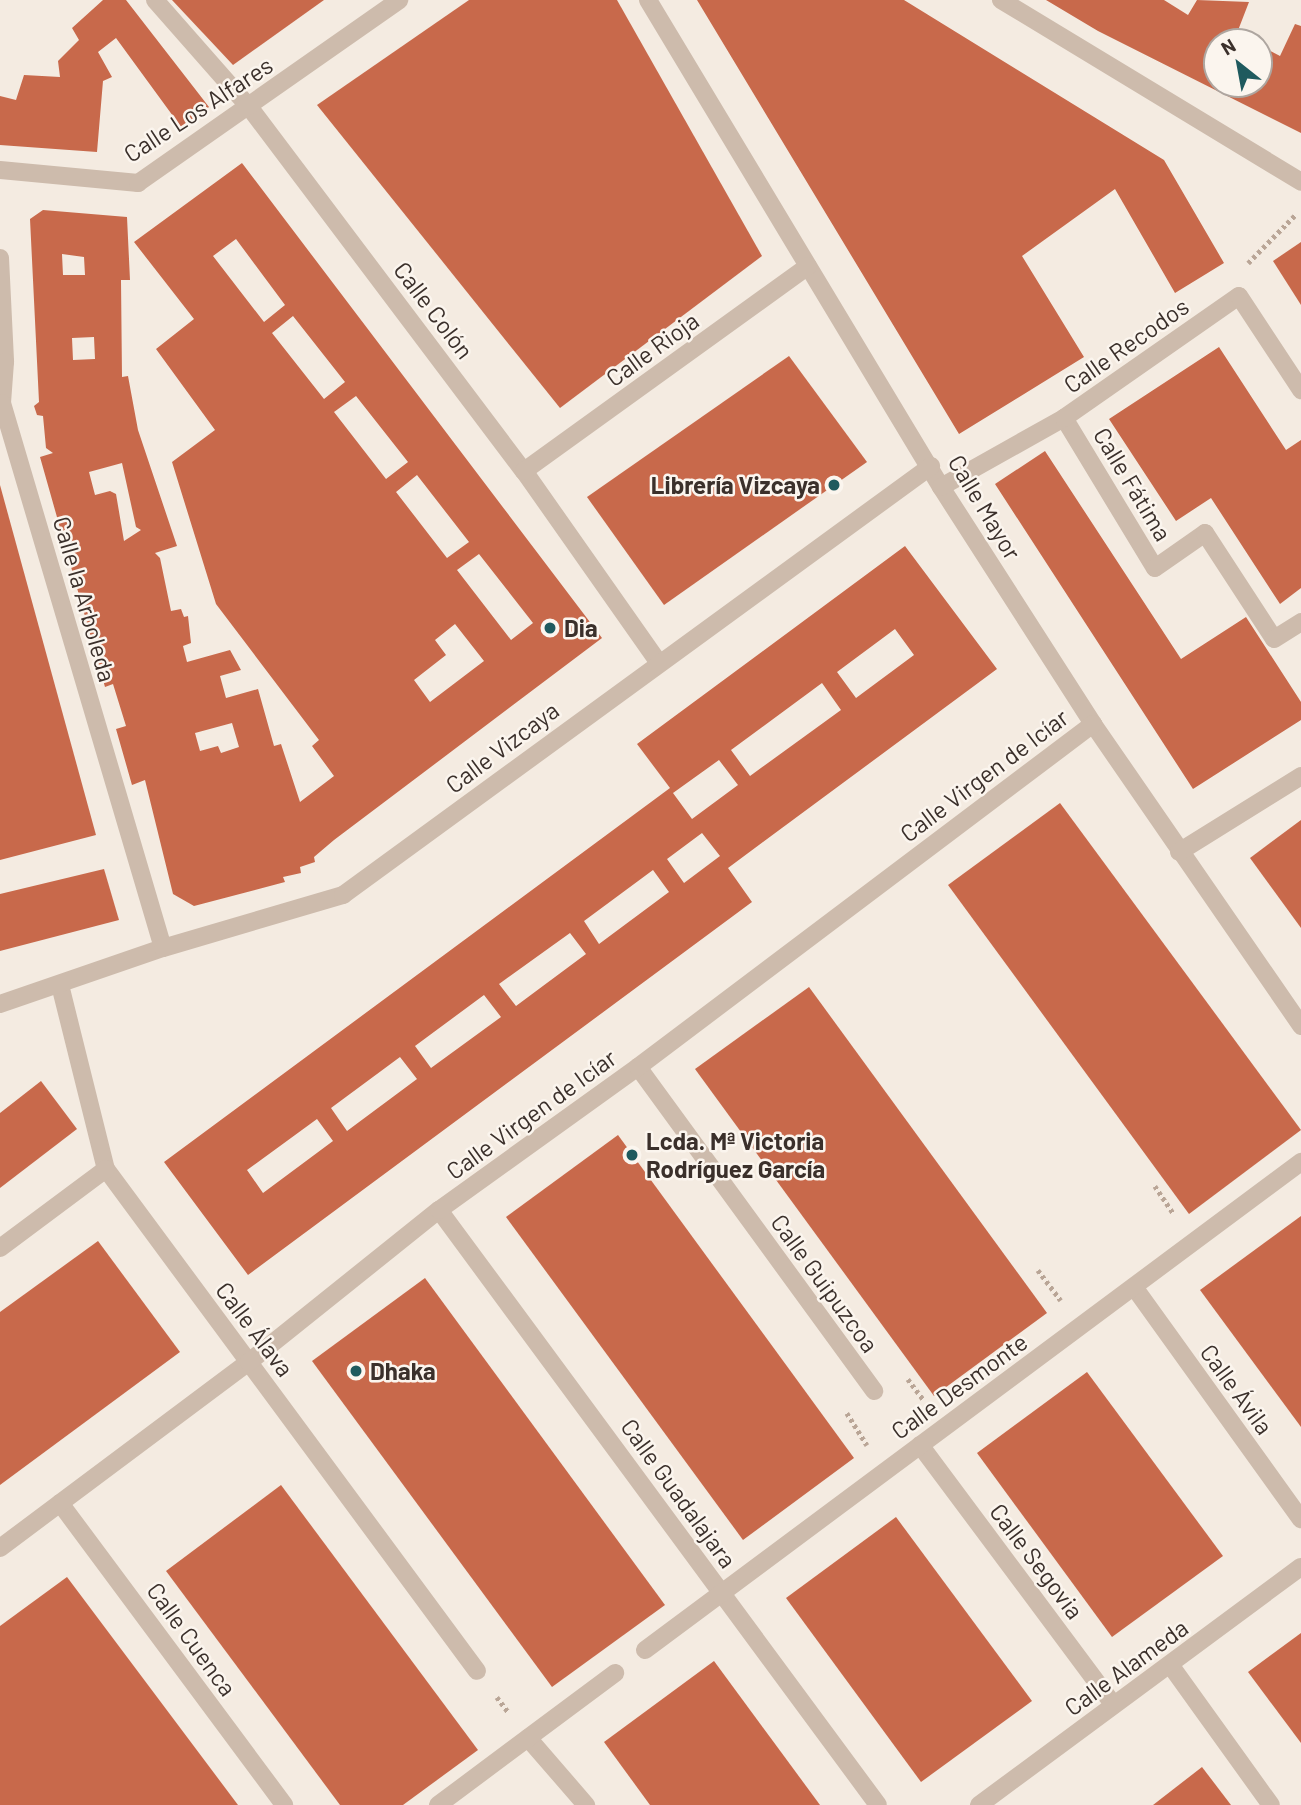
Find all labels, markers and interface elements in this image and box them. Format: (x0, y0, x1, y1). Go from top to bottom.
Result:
north arrow (1203, 28, 1273, 98)
text: N (1217, 33, 1239, 59)
street label: Calle Los Alfares (118, 50, 278, 168)
street label: Calle Colón (388, 256, 480, 364)
street label: Calle Recodos (1058, 291, 1194, 399)
street label: Calle Rioja (600, 306, 704, 392)
street label: Calle Fátima (1088, 422, 1178, 546)
street label: Calle Mayor (943, 449, 1027, 565)
place label: Librería Vizcaya (651, 471, 820, 499)
marker: Librería Vizcaya (826, 477, 842, 493)
street label: Calle la Arboleda (48, 513, 122, 685)
place label: Dia (564, 614, 598, 642)
marker: Dia (542, 620, 558, 636)
street label: Calle Vizcaya (440, 695, 564, 799)
street label: Calle Virgen de Icíar (894, 702, 1074, 848)
street label: Calle Virgen de Icíar (440, 1043, 622, 1185)
place label: Lcda. Mª Victoria Rodríguez García (646, 1127, 825, 1183)
marker: Lcda. Mª Victoria Rodríguez García (624, 1147, 640, 1163)
street label: Calle Guipuzcoa (765, 1208, 885, 1358)
street label: Calle Álava (210, 1276, 300, 1382)
street label: Calle Desmonte (885, 1327, 1033, 1445)
street label: Calle Ávila (1195, 1338, 1279, 1440)
place label: Dhaka (370, 1357, 436, 1385)
marker: Dhaka (348, 1363, 364, 1379)
street label: Calle Guadalajara (615, 1413, 743, 1573)
street label: Calle Segovia (984, 1497, 1090, 1625)
street label: Calle Cuenca (141, 1577, 243, 1701)
street label: Calle Alameda (1059, 1613, 1193, 1721)

